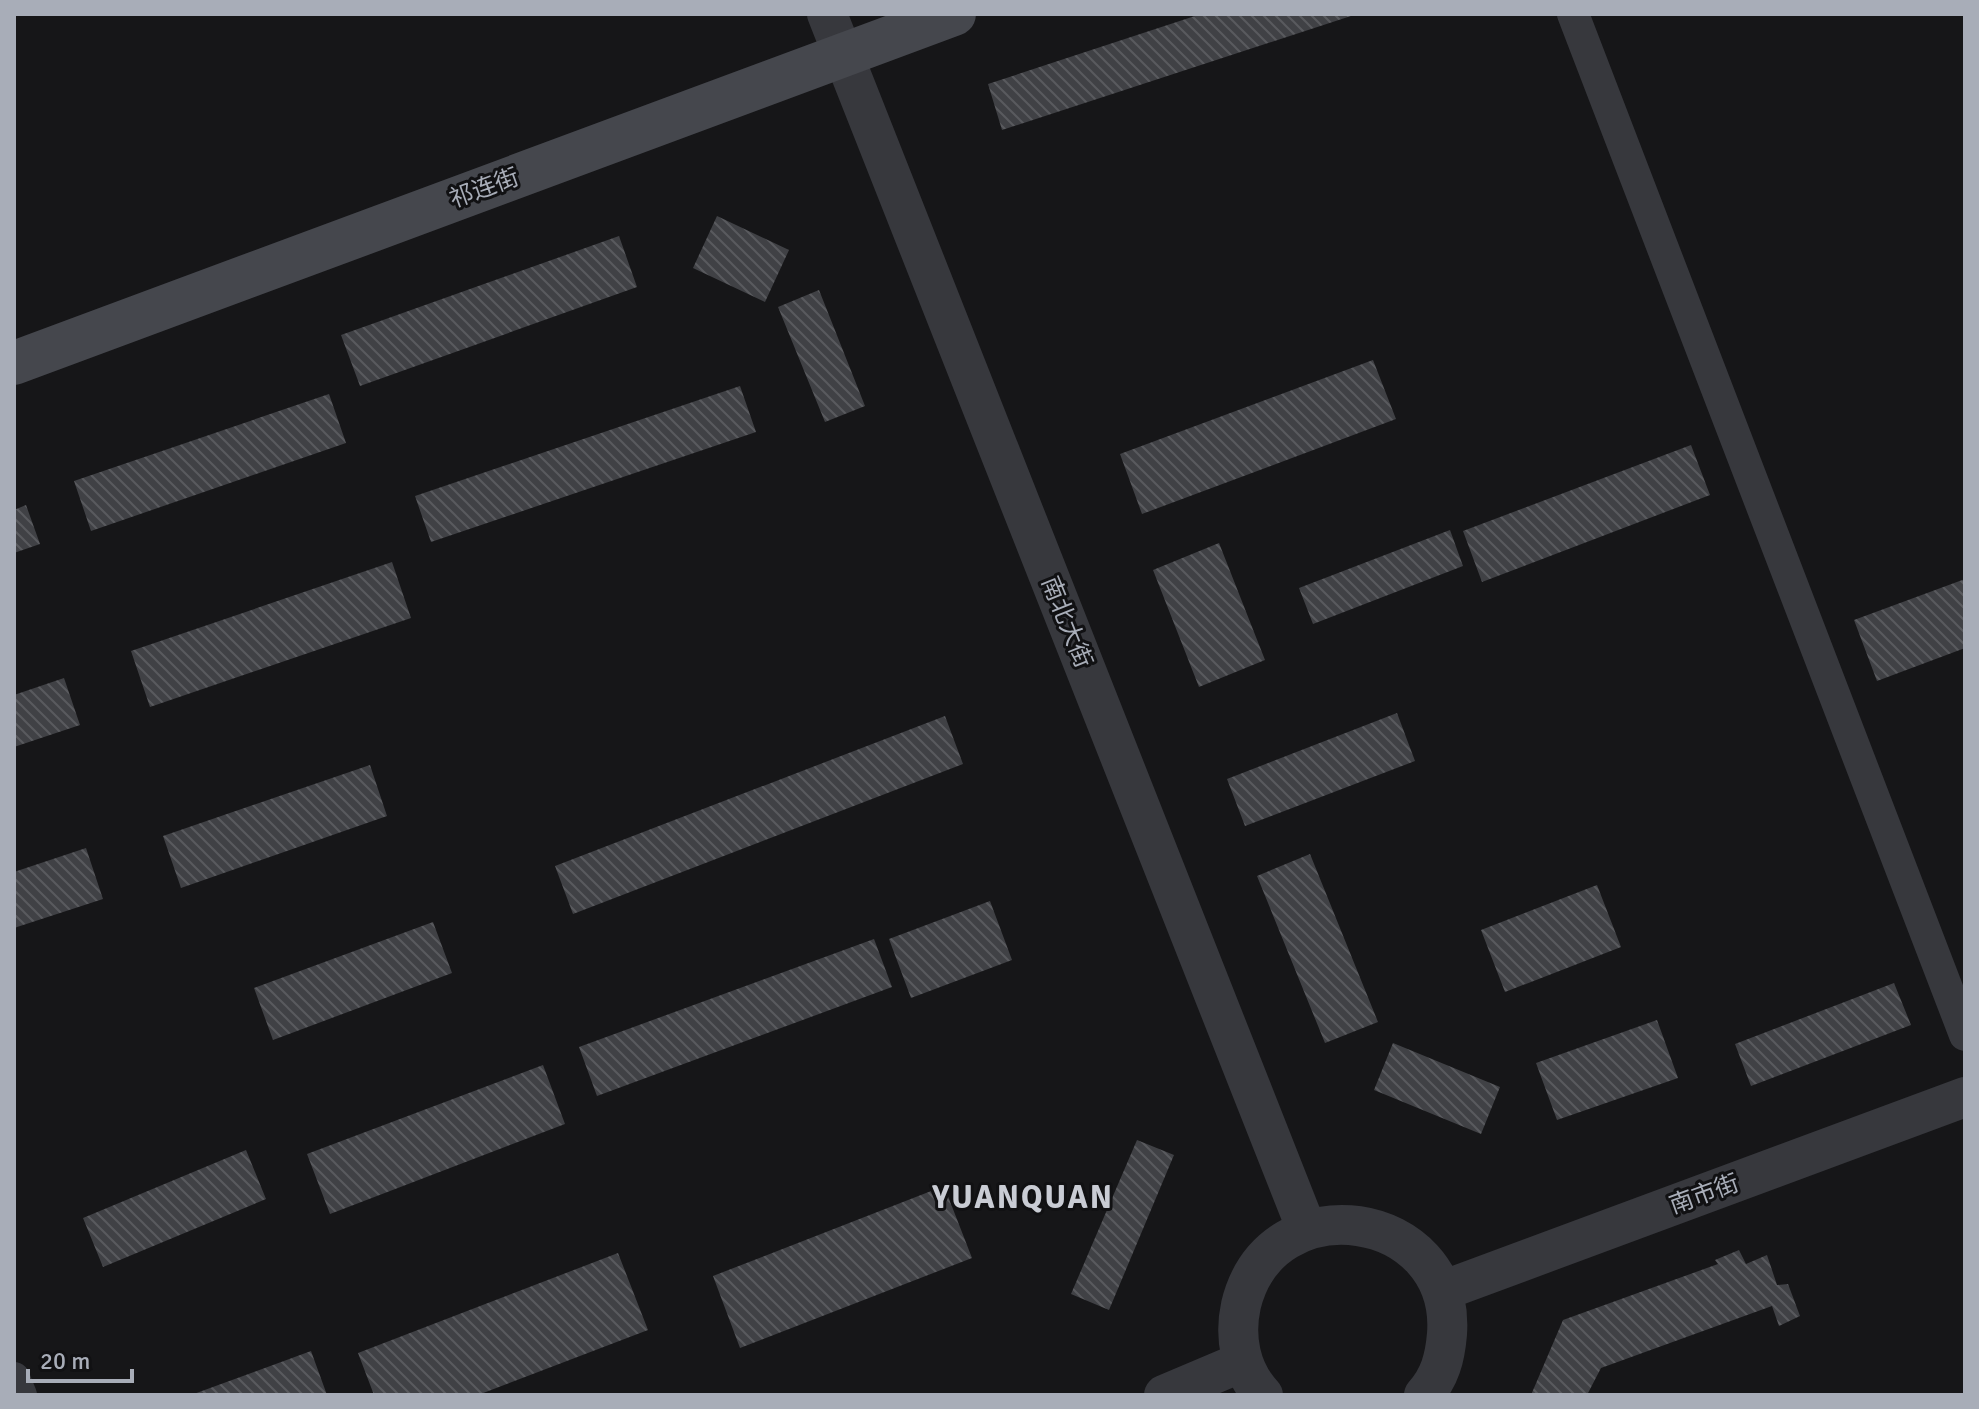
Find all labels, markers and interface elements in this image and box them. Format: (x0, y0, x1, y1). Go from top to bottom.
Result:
street label: 祁连街 (445, 162, 523, 214)
street label: 南北大街 (1035, 572, 1099, 672)
street label: 南市街 (1665, 1168, 1743, 1220)
district label: YUANQUAN (931, 1178, 1114, 1217)
scale bar (28, 1333, 132, 1383)
text: 20 m (40, 1346, 90, 1376)

